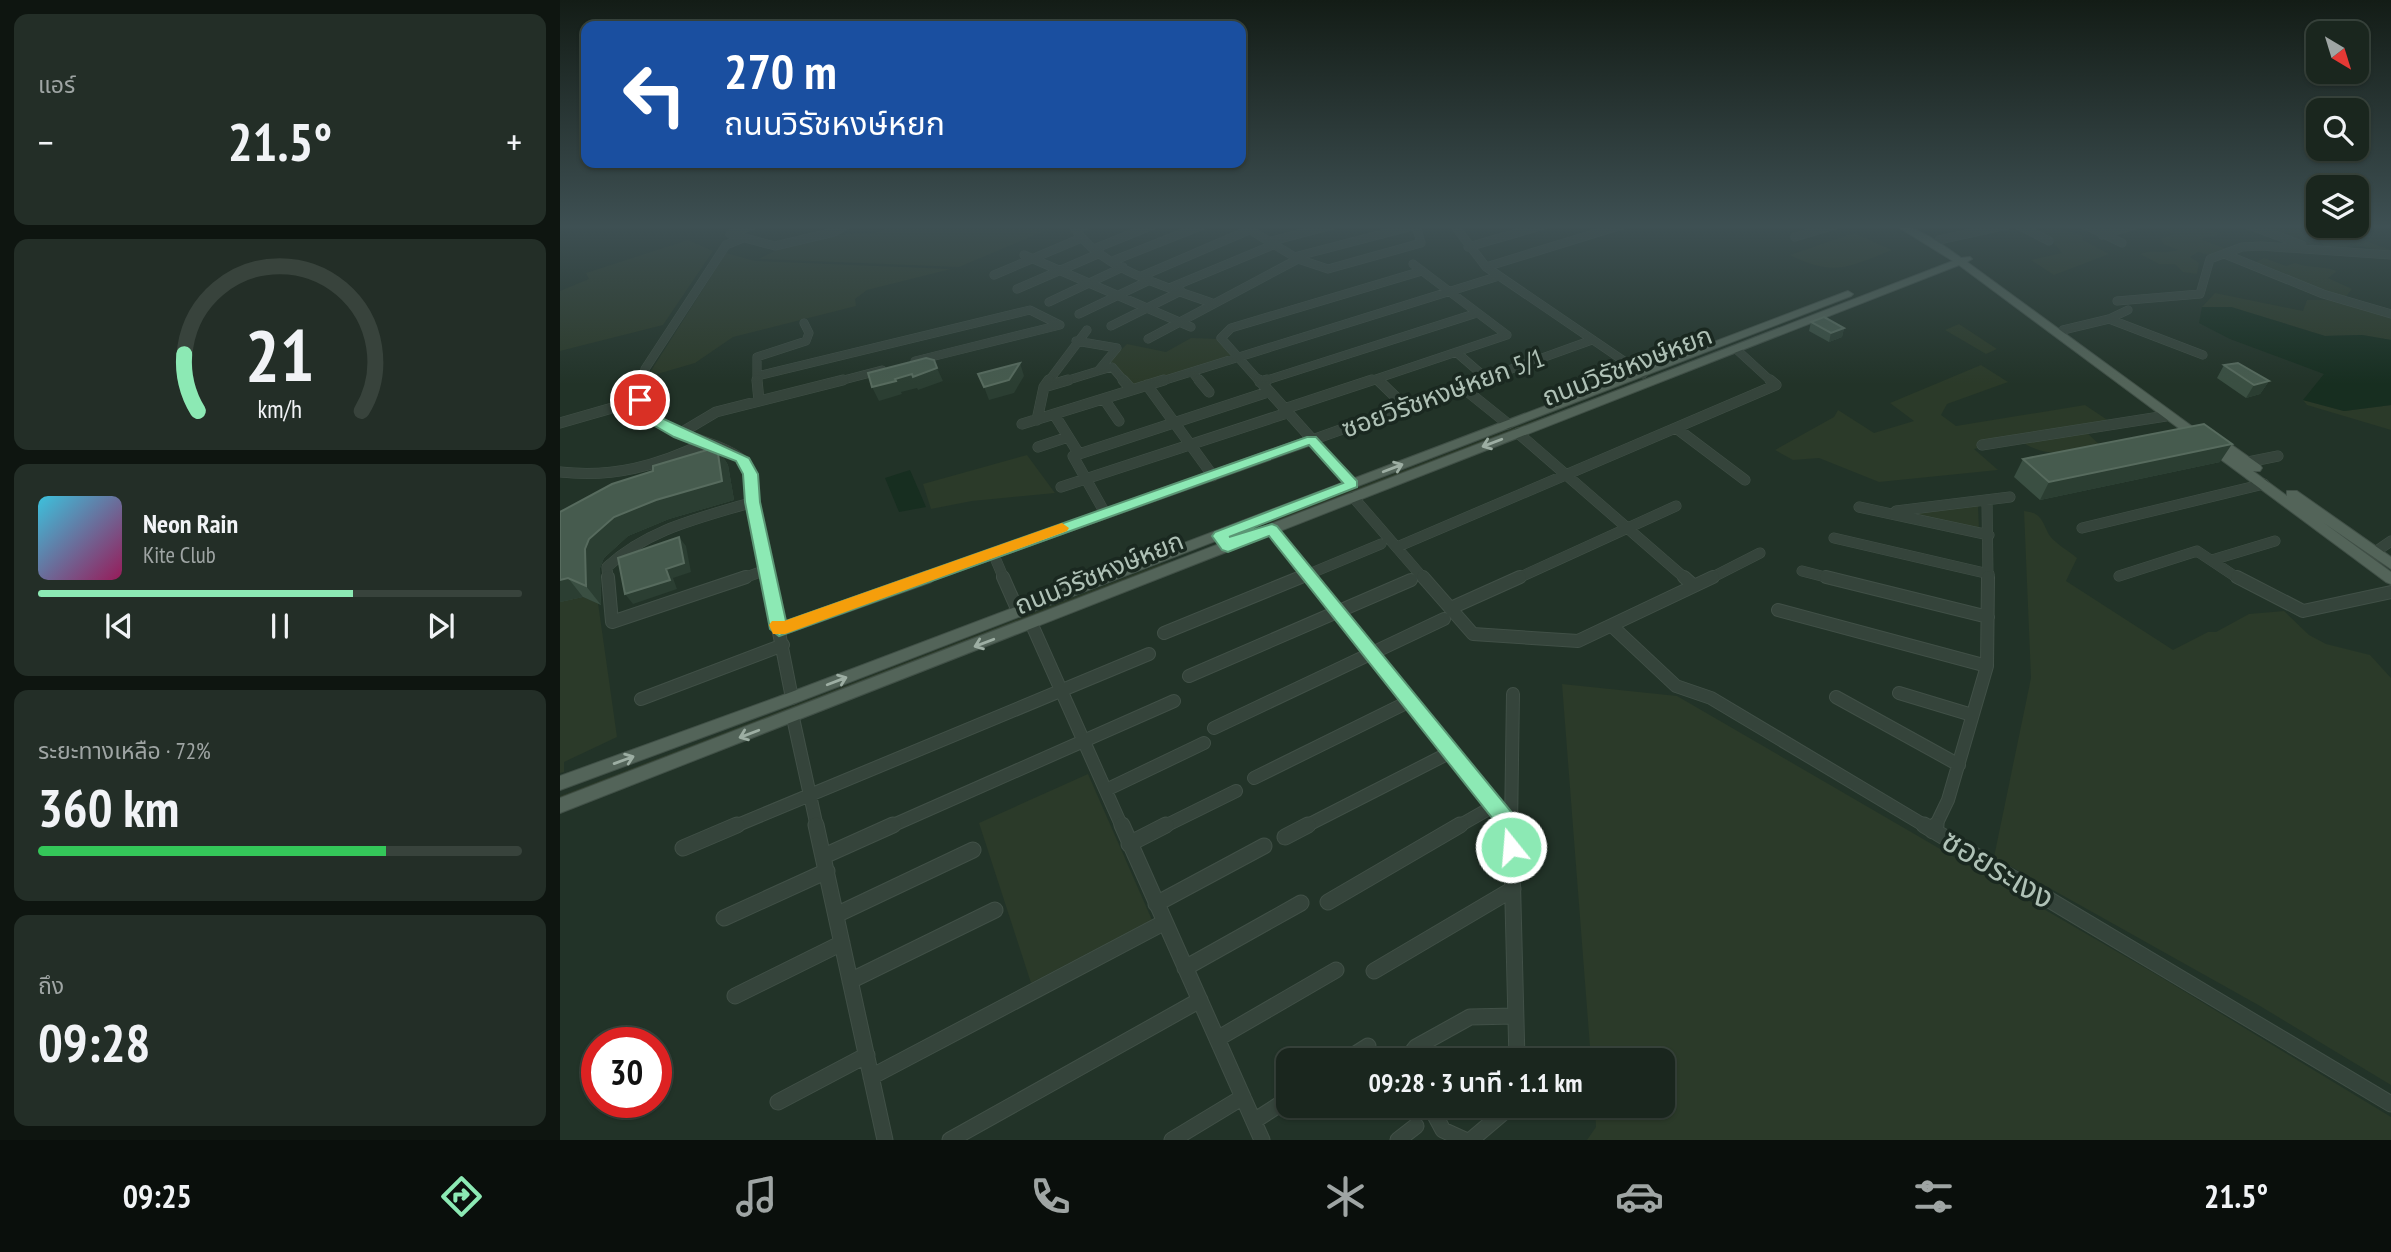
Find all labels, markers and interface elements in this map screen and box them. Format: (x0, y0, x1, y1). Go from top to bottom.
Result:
north arrow (2306, 21, 2370, 84)
map controls (2306, 21, 2369, 238)
text: 270 m (724, 39, 837, 103)
icon: left (609, 49, 700, 140)
text: แอร์ (38, 70, 75, 99)
button: search (2306, 98, 2369, 161)
text: ถนนวิรัชหงษ์หยก (724, 102, 945, 144)
text: 21.5° (228, 108, 332, 175)
text: − (38, 117, 54, 166)
text: + (506, 117, 522, 166)
button: layers (2306, 175, 2369, 238)
text: 21 (245, 307, 315, 401)
street label: ถนนวิรัชหงษ์หยก (1537, 318, 1717, 413)
street label: ซอยวิรัชหงษ์หยก 5/1 (1337, 341, 1549, 445)
pin (610, 370, 670, 430)
icon: arrive (621, 381, 659, 419)
text: km/h (258, 393, 302, 425)
one-way arrow (1482, 438, 1504, 450)
one-way arrow (1382, 461, 1404, 474)
text: Neon Rain (143, 507, 238, 540)
street label: ถนนวิรัชหงษ์หยก (1009, 524, 1188, 621)
text: Kite Club (143, 540, 216, 569)
icon: previous (100, 607, 138, 645)
icon: pause (261, 607, 299, 645)
icon: next (422, 607, 460, 645)
one-way arrow (974, 638, 996, 651)
one-way arrow (826, 673, 848, 686)
one-way arrow (739, 729, 761, 742)
text: ระยะทางเหลือ · 72% (38, 736, 211, 765)
one-way arrow (613, 753, 635, 765)
text: 360 km (38, 774, 179, 841)
position arrow (1474, 810, 1548, 884)
street label: ซอยระเงง (1934, 818, 2063, 918)
text: ถึง (38, 971, 64, 1000)
text: 09:28 (38, 1009, 150, 1076)
speed limit sign: 30 (581, 1027, 672, 1118)
text: 09:28 · 3 นาที · 1.1 km (1369, 1066, 1582, 1099)
icon: directions (437, 1172, 486, 1221)
icon: music (732, 1172, 781, 1221)
icon: phone (1026, 1172, 1075, 1221)
icon: climate (1321, 1172, 1370, 1221)
icon: car (1615, 1172, 1664, 1221)
icon: filters (1909, 1172, 1958, 1221)
text: 09:25 (123, 1175, 192, 1217)
text: 21.5° (2204, 1175, 2268, 1217)

